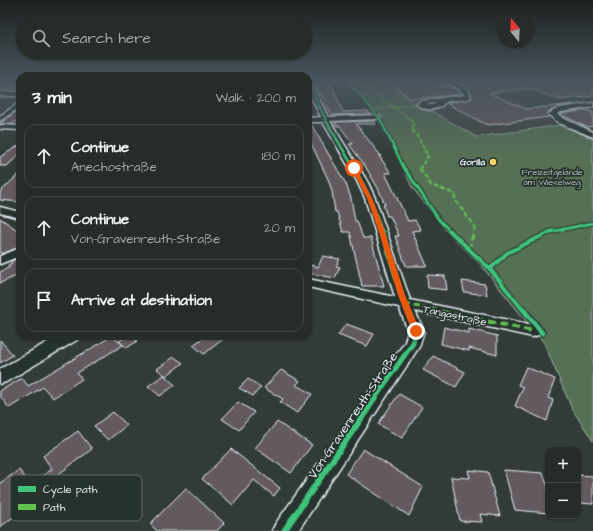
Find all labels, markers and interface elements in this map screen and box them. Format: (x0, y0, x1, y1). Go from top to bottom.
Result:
north arrow (497, 12, 533, 48)
search box (16, 16, 312, 60)
icon: search (30, 27, 52, 49)
text: Search here (62, 28, 151, 49)
text: 3 min (32, 86, 72, 110)
text: Walk · 200 m (216, 89, 296, 107)
text: Continue (71, 137, 129, 158)
icon: ahead (33, 145, 55, 167)
text: 180 m (261, 147, 295, 165)
place label: Gorilla (459, 156, 485, 169)
marker: Gorilla (488, 157, 498, 167)
text: Anechostraße (71, 158, 157, 176)
route start (345, 159, 363, 177)
park label: Freizeitgelände am Wieselweg (521, 166, 583, 189)
text: Continue (71, 209, 129, 230)
icon: ahead (33, 217, 55, 239)
text: 20 m (264, 219, 295, 237)
text: Von-Gravenreuth-Straße (71, 230, 220, 248)
icon: arrive (33, 289, 55, 311)
text: Arrive at destination (71, 290, 212, 311)
street label: Tangastraße (422, 301, 488, 331)
route end (407, 322, 425, 340)
street label: Von-Gravenreuth-Straße (304, 349, 402, 482)
map controls (545, 447, 581, 519)
button: + (545, 447, 581, 483)
legend (10, 475, 142, 521)
text: Cycle path (43, 482, 98, 498)
button: − (545, 483, 581, 519)
text: Path (43, 500, 66, 515)

